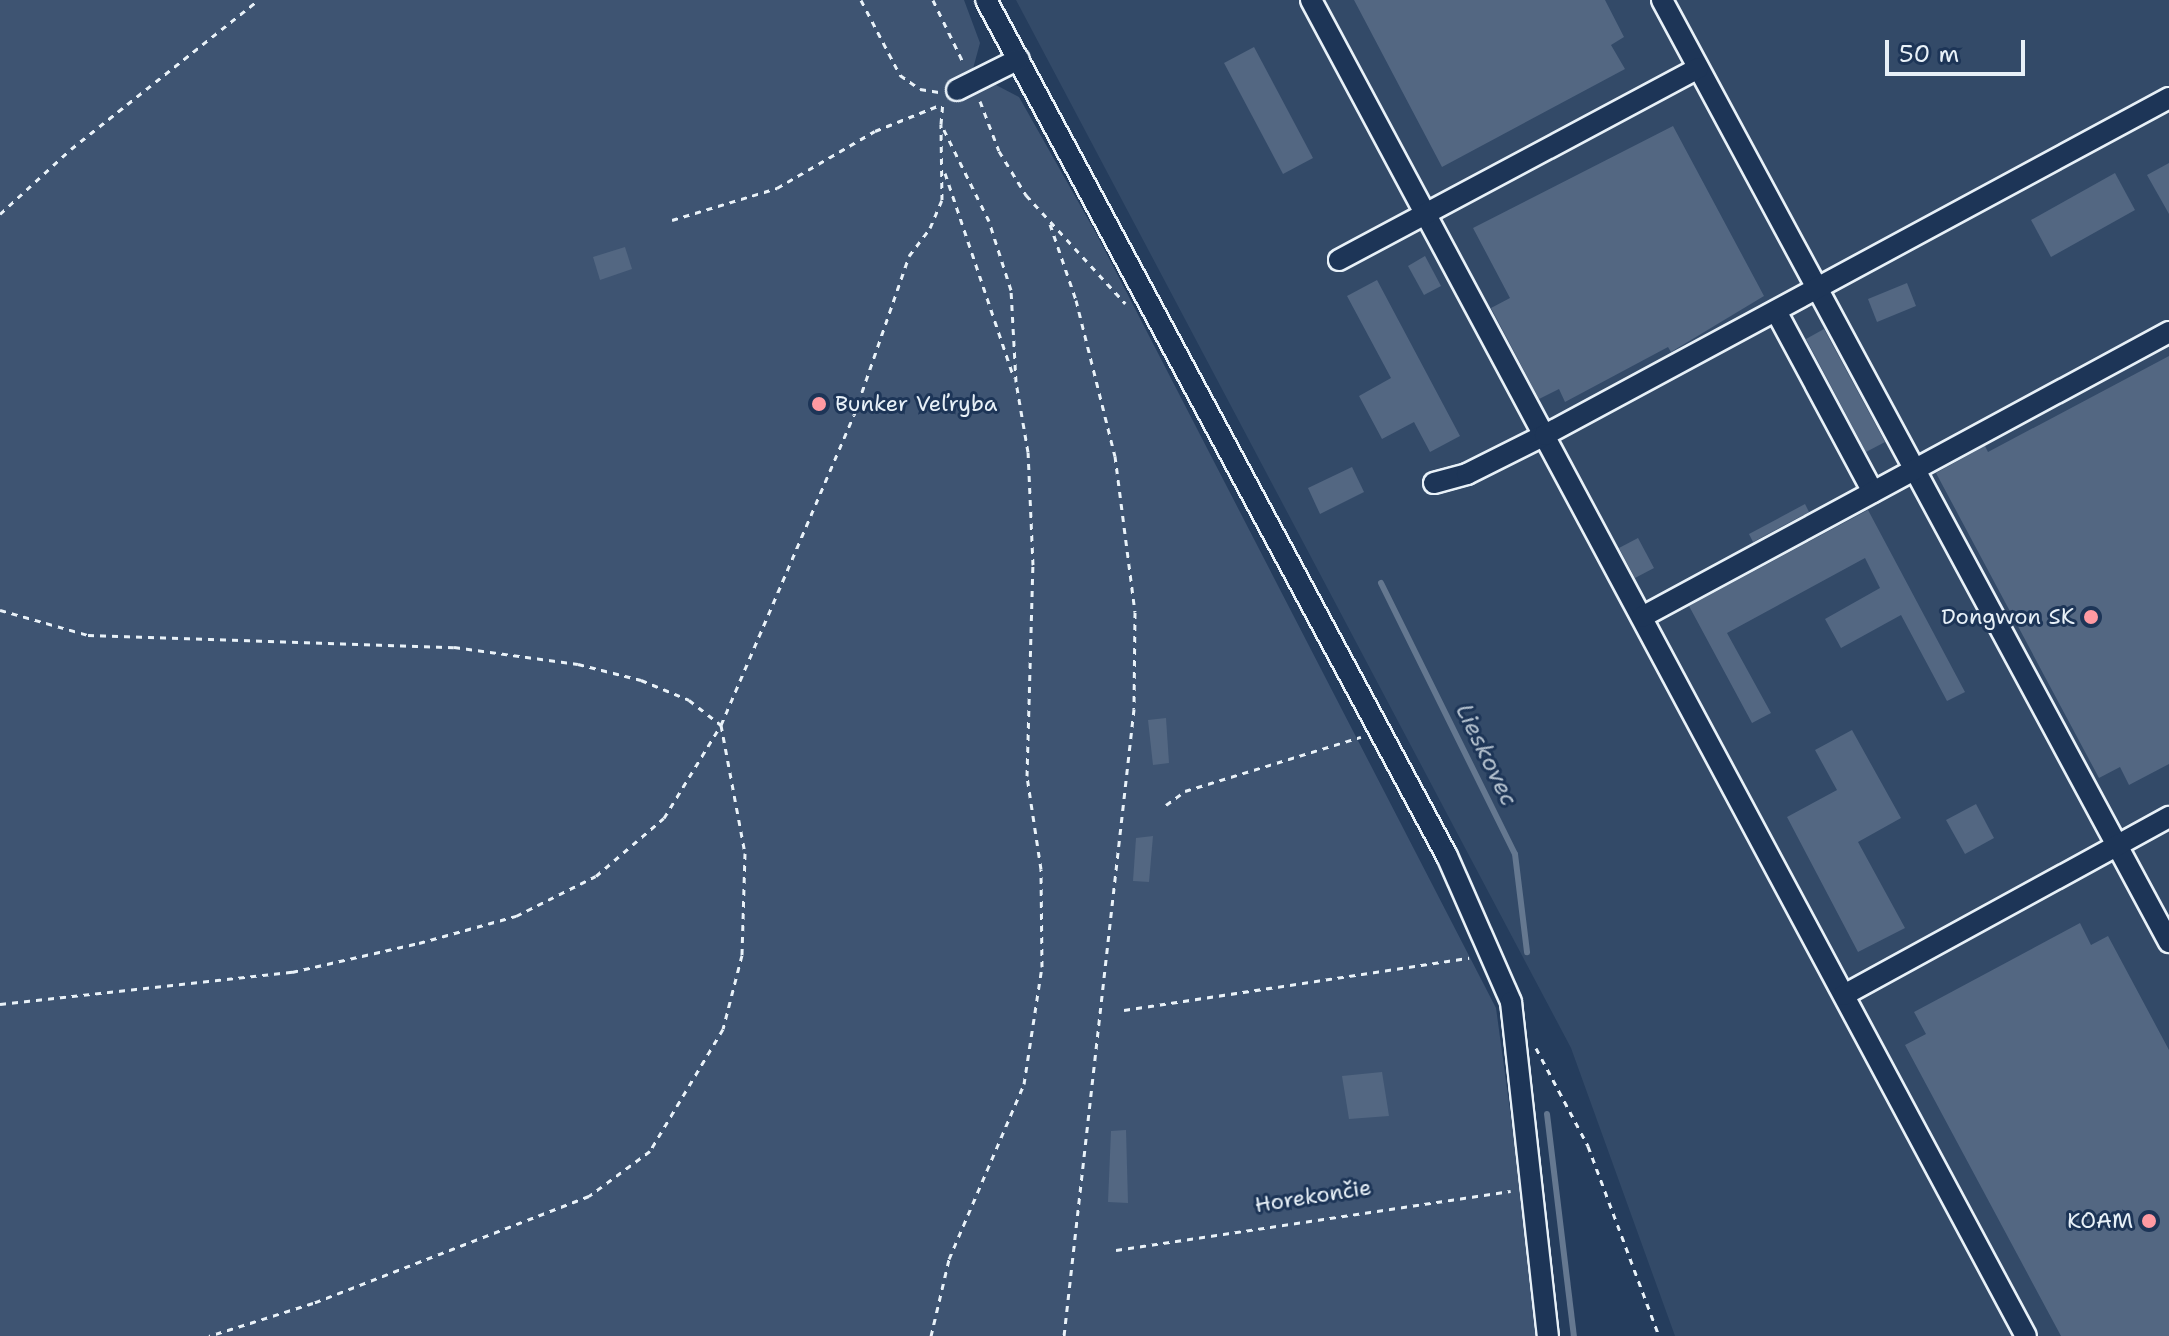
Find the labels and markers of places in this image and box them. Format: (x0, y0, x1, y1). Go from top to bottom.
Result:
place label: Bunker Veľryba (835, 391, 997, 417)
marker: Bunker Veľryba (810, 395, 828, 413)
place label: Dongwon SK (1941, 604, 2075, 630)
marker: Dongwon SK (2082, 608, 2100, 626)
place label: KOAM (2067, 1208, 2133, 1234)
marker: KOAM (2140, 1212, 2158, 1230)

